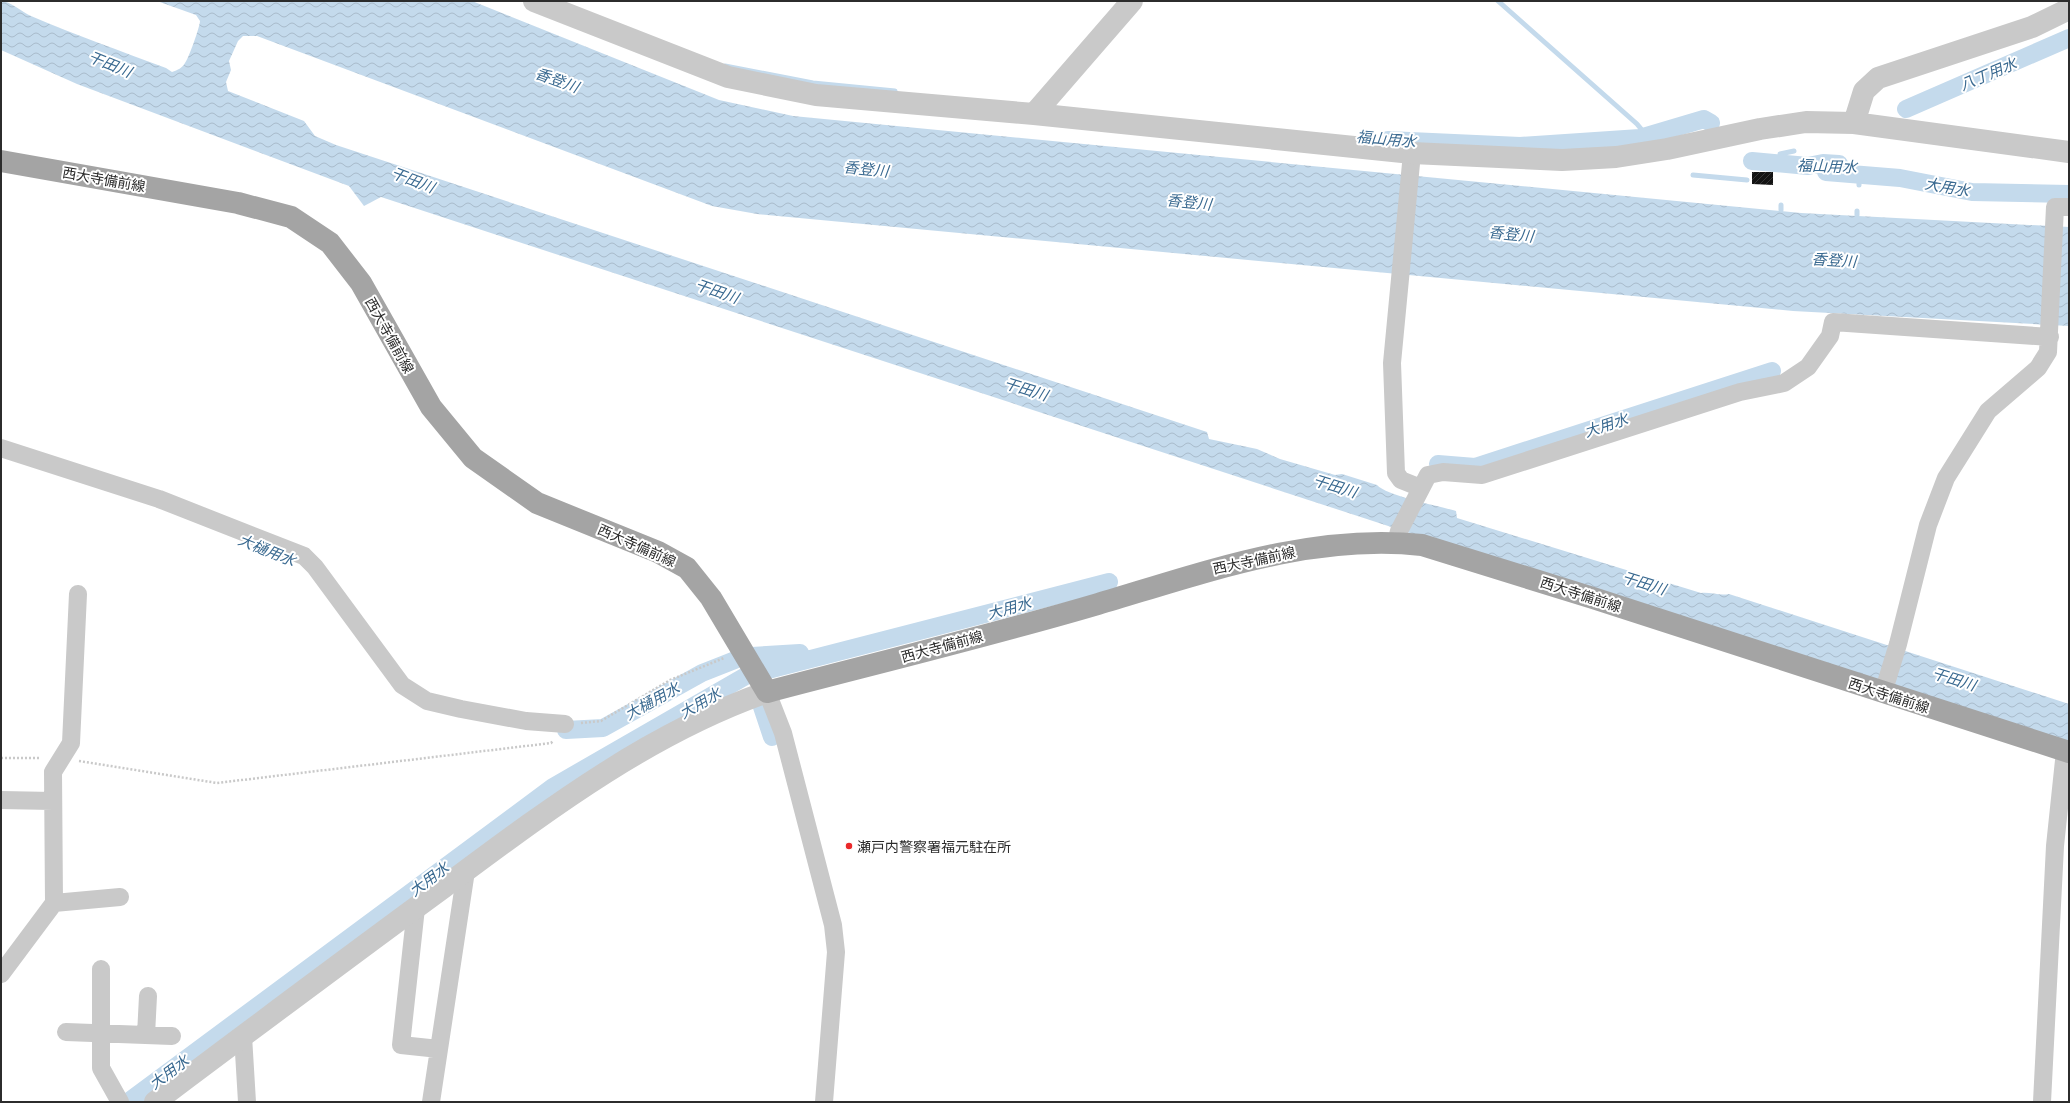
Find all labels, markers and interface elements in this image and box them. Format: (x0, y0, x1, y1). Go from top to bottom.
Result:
water label: 干田川 (85, 46, 137, 83)
water label: 八丁用水 (1956, 52, 2022, 95)
water label: 香登川 (532, 62, 584, 98)
water label: 福山用水 (1355, 126, 1419, 152)
water label: 福山用水 (1797, 154, 1859, 178)
water label: 香登川 (843, 156, 891, 182)
street label: 西大寺備前線 (61, 162, 147, 196)
water label: 干田川 (388, 162, 440, 199)
water label: 大用水 (1923, 173, 1973, 202)
water label: 香登川 (1166, 189, 1214, 215)
water label: 香登川 (1488, 221, 1536, 247)
water label: 香登川 (1811, 248, 1859, 272)
water label: 干田川 (692, 274, 744, 309)
street label: 西大寺備前線 (361, 294, 419, 376)
water label: 干田川 (1001, 372, 1052, 406)
water label: 大用水 (1581, 407, 1633, 442)
water label: 干田川 (1310, 469, 1361, 503)
street label: 西大寺備前線 (595, 519, 679, 571)
water label: 大樋用水 (235, 529, 301, 572)
street label: 西大寺備前線 (1211, 542, 1297, 578)
water label: 干田川 (1619, 566, 1670, 600)
street label: 西大寺備前線 (1538, 572, 1624, 616)
water label: 大用水 (985, 592, 1035, 624)
street label: 西大寺備前線 (899, 626, 985, 666)
water label: 干田川 (1929, 662, 1980, 696)
street label: 西大寺備前線 (1846, 673, 1932, 717)
water label: 大樋用水 (621, 676, 685, 725)
water label: 大用水 (675, 682, 726, 723)
place label: 瀬戸内警察署福元駐在所 (857, 837, 1011, 856)
marker: 瀬戸内警察署福元駐在所 (844, 841, 854, 851)
water label: 大用水 (405, 856, 455, 901)
water label: 大用水 (145, 1049, 195, 1094)

